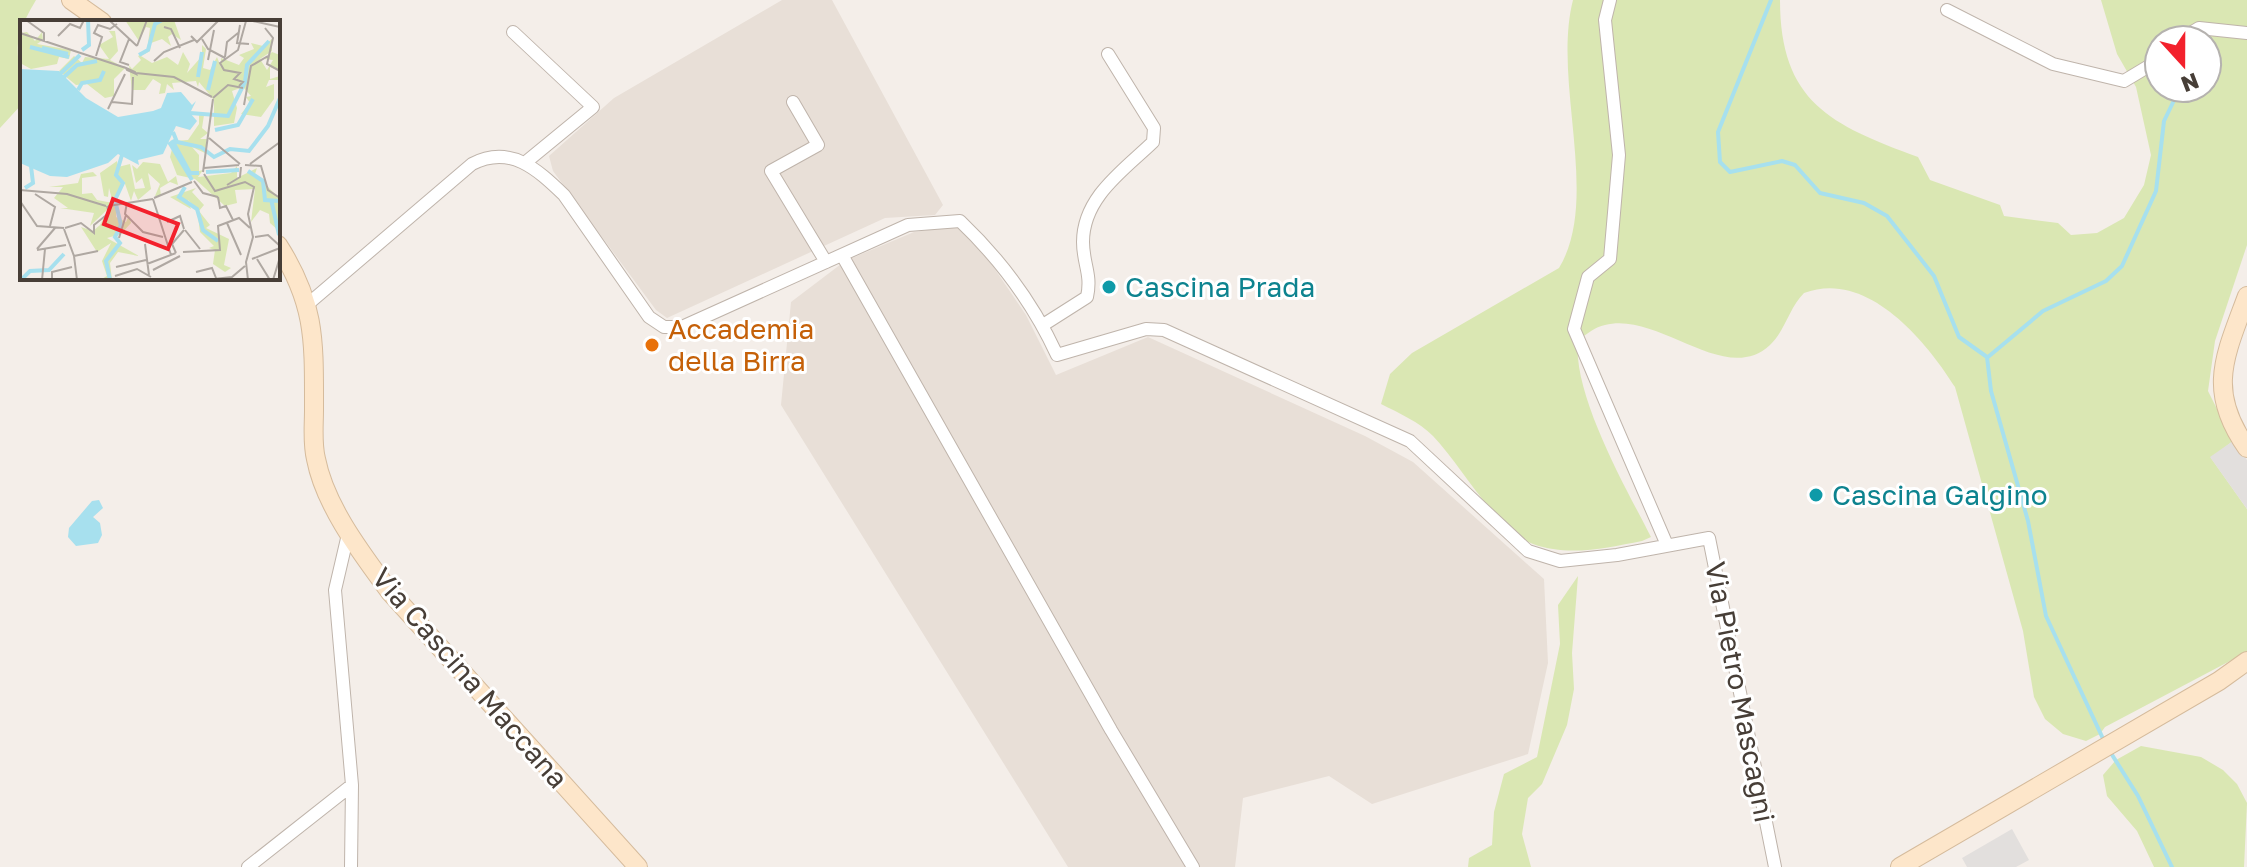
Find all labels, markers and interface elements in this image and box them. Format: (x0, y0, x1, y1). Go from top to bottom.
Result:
inset map (20, 20, 280, 280)
north arrow (2143, 24, 2223, 104)
text: N (2178, 68, 2203, 99)
place label: Cascina Prada (1125, 270, 1315, 303)
marker: Cascina Prada (1100, 278, 1118, 296)
place label: Accademia della Birra (668, 312, 814, 377)
marker: Accademia della Birra (643, 336, 661, 354)
place label: Cascina Galgino (1832, 478, 2048, 511)
marker: Cascina Galgino (1807, 486, 1825, 504)
street label: Via Pietro Mascagni (1699, 559, 1782, 825)
street label: Via Cascina Maccana (366, 561, 575, 794)

